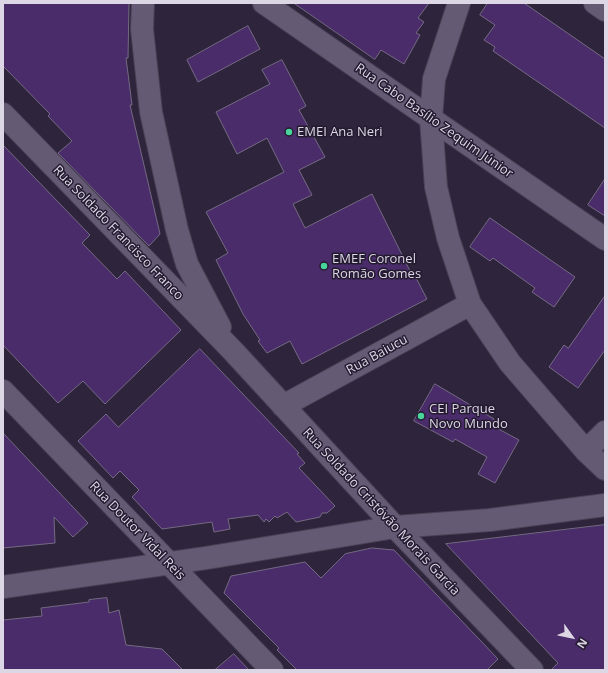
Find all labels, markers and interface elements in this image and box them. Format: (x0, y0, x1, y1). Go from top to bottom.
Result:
street label: Rua Cabo Basílio Zequim Júnior (352, 60, 516, 182)
place label: EMEI Ana Neri (297, 124, 383, 140)
marker: EMEI Ana Neri (284, 127, 294, 137)
street label: Rua Soldado Francisco Franco (50, 163, 186, 303)
place label: EMEF Coronel Romão Gomes (332, 251, 421, 282)
marker: EMEF Coronel Romão Gomes (319, 261, 329, 271)
street label: Rua Baiucu (344, 332, 410, 378)
place label: CEI Parque Novo Mundo (429, 401, 508, 432)
marker: CEI Parque Novo Mundo (416, 411, 426, 421)
street label: Rua Soldado Cristóvão Morais Garcia (299, 425, 463, 599)
street label: Rua Doutor Vidal Reis (86, 479, 188, 583)
north arrow (552, 617, 592, 657)
text: N (574, 636, 591, 652)

